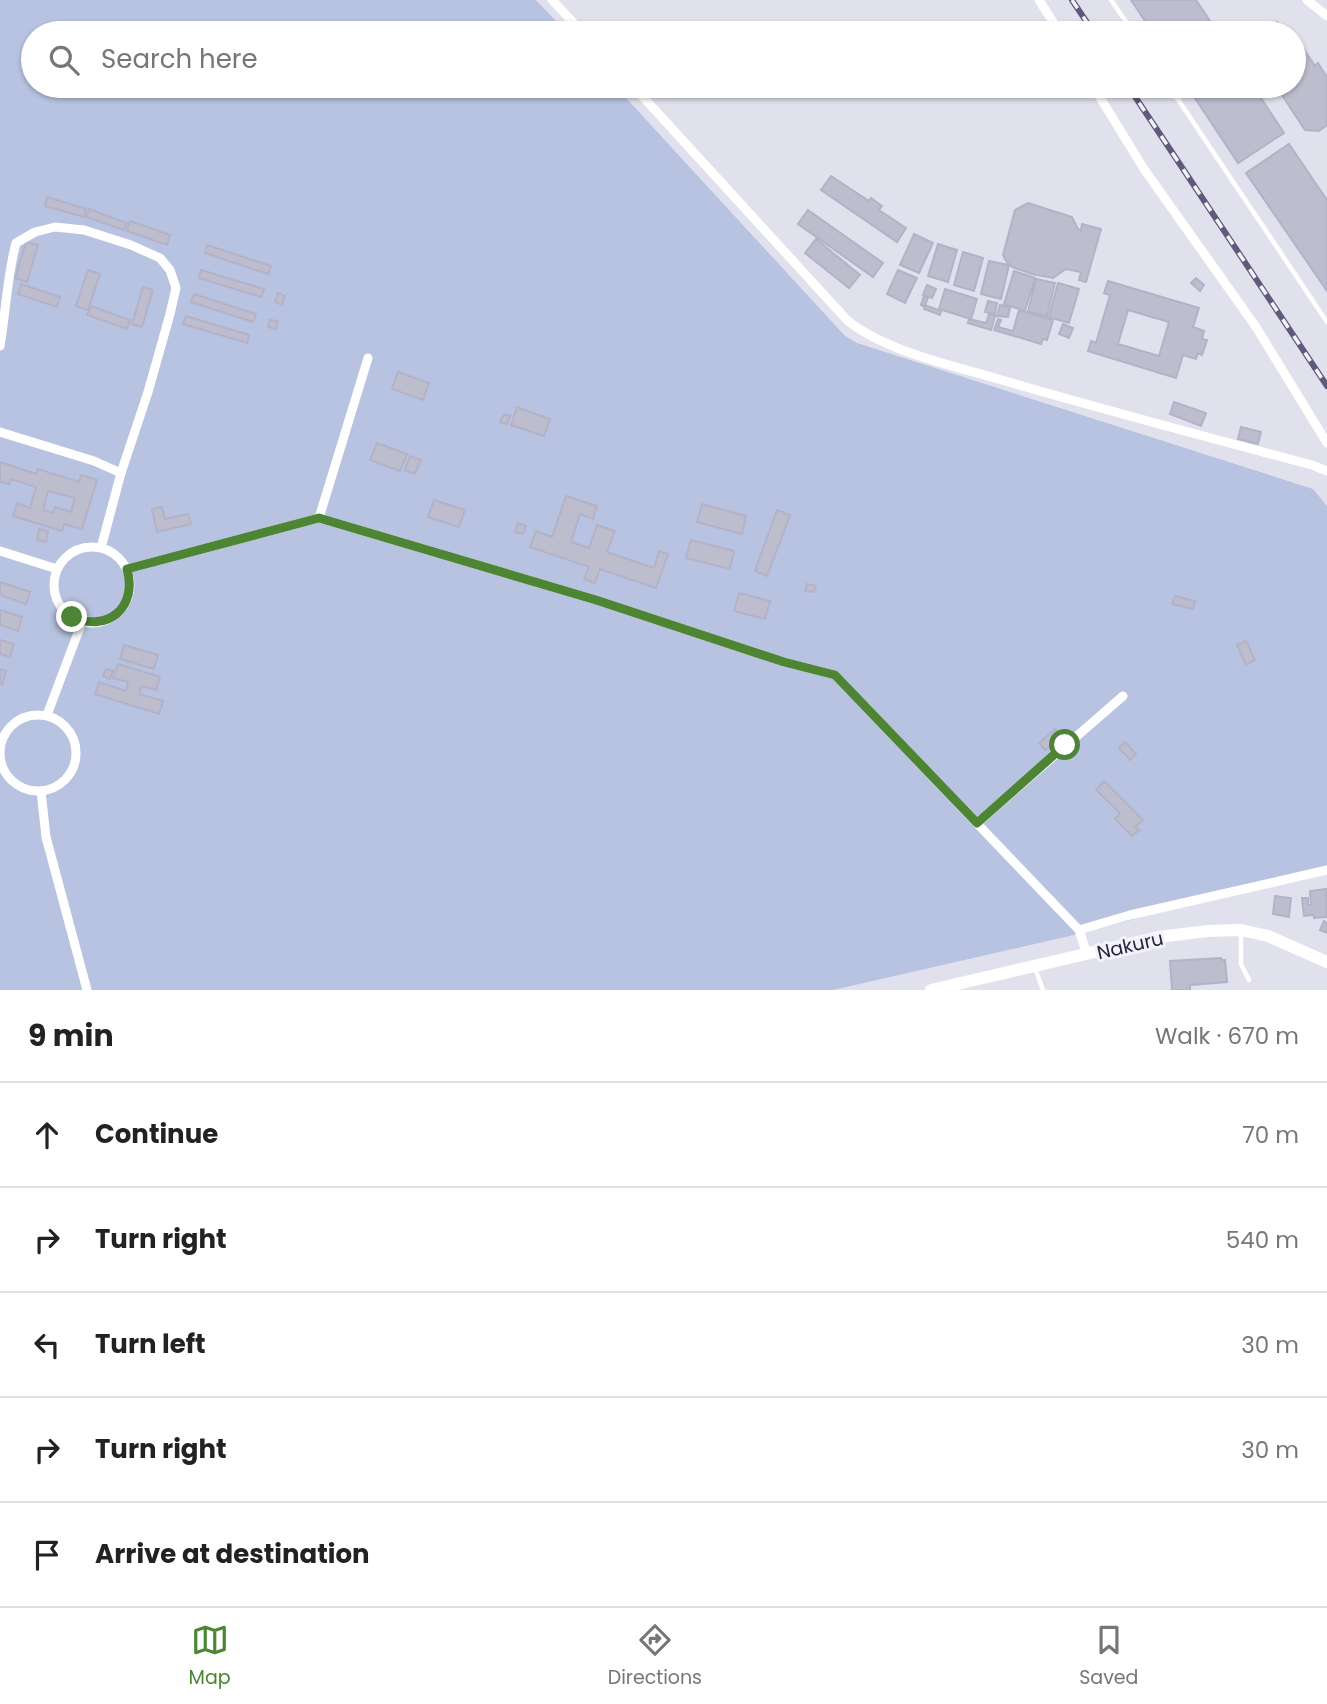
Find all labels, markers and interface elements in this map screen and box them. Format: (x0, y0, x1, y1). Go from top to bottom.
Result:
search box (21, 21, 1306, 98)
icon: search (45, 41, 83, 79)
text: Search here (101, 41, 258, 77)
route end (56, 601, 87, 632)
route start (1049, 729, 1080, 760)
street label: Nakuru (1094, 925, 1166, 966)
text: 9 min (28, 1014, 114, 1057)
text: Walk · 670 m (1155, 1020, 1299, 1052)
icon: ahead (28, 1116, 66, 1154)
text: Continue (95, 1116, 218, 1152)
text: 70 m (1242, 1119, 1299, 1151)
icon: right (28, 1221, 66, 1259)
text: Turn right (95, 1221, 227, 1257)
text: 540 m (1226, 1224, 1299, 1256)
icon: left (28, 1326, 66, 1364)
text: Turn left (95, 1326, 206, 1362)
text: 30 m (1241, 1329, 1299, 1361)
icon: right (28, 1431, 66, 1469)
text: Turn right (95, 1431, 227, 1467)
text: 30 m (1241, 1434, 1299, 1466)
icon: arrive (28, 1536, 66, 1574)
text: Arrive at destination (95, 1536, 370, 1572)
tab: Map (189, 1621, 231, 1692)
tab: Directions (608, 1621, 702, 1692)
tab: Saved (1079, 1621, 1138, 1692)

